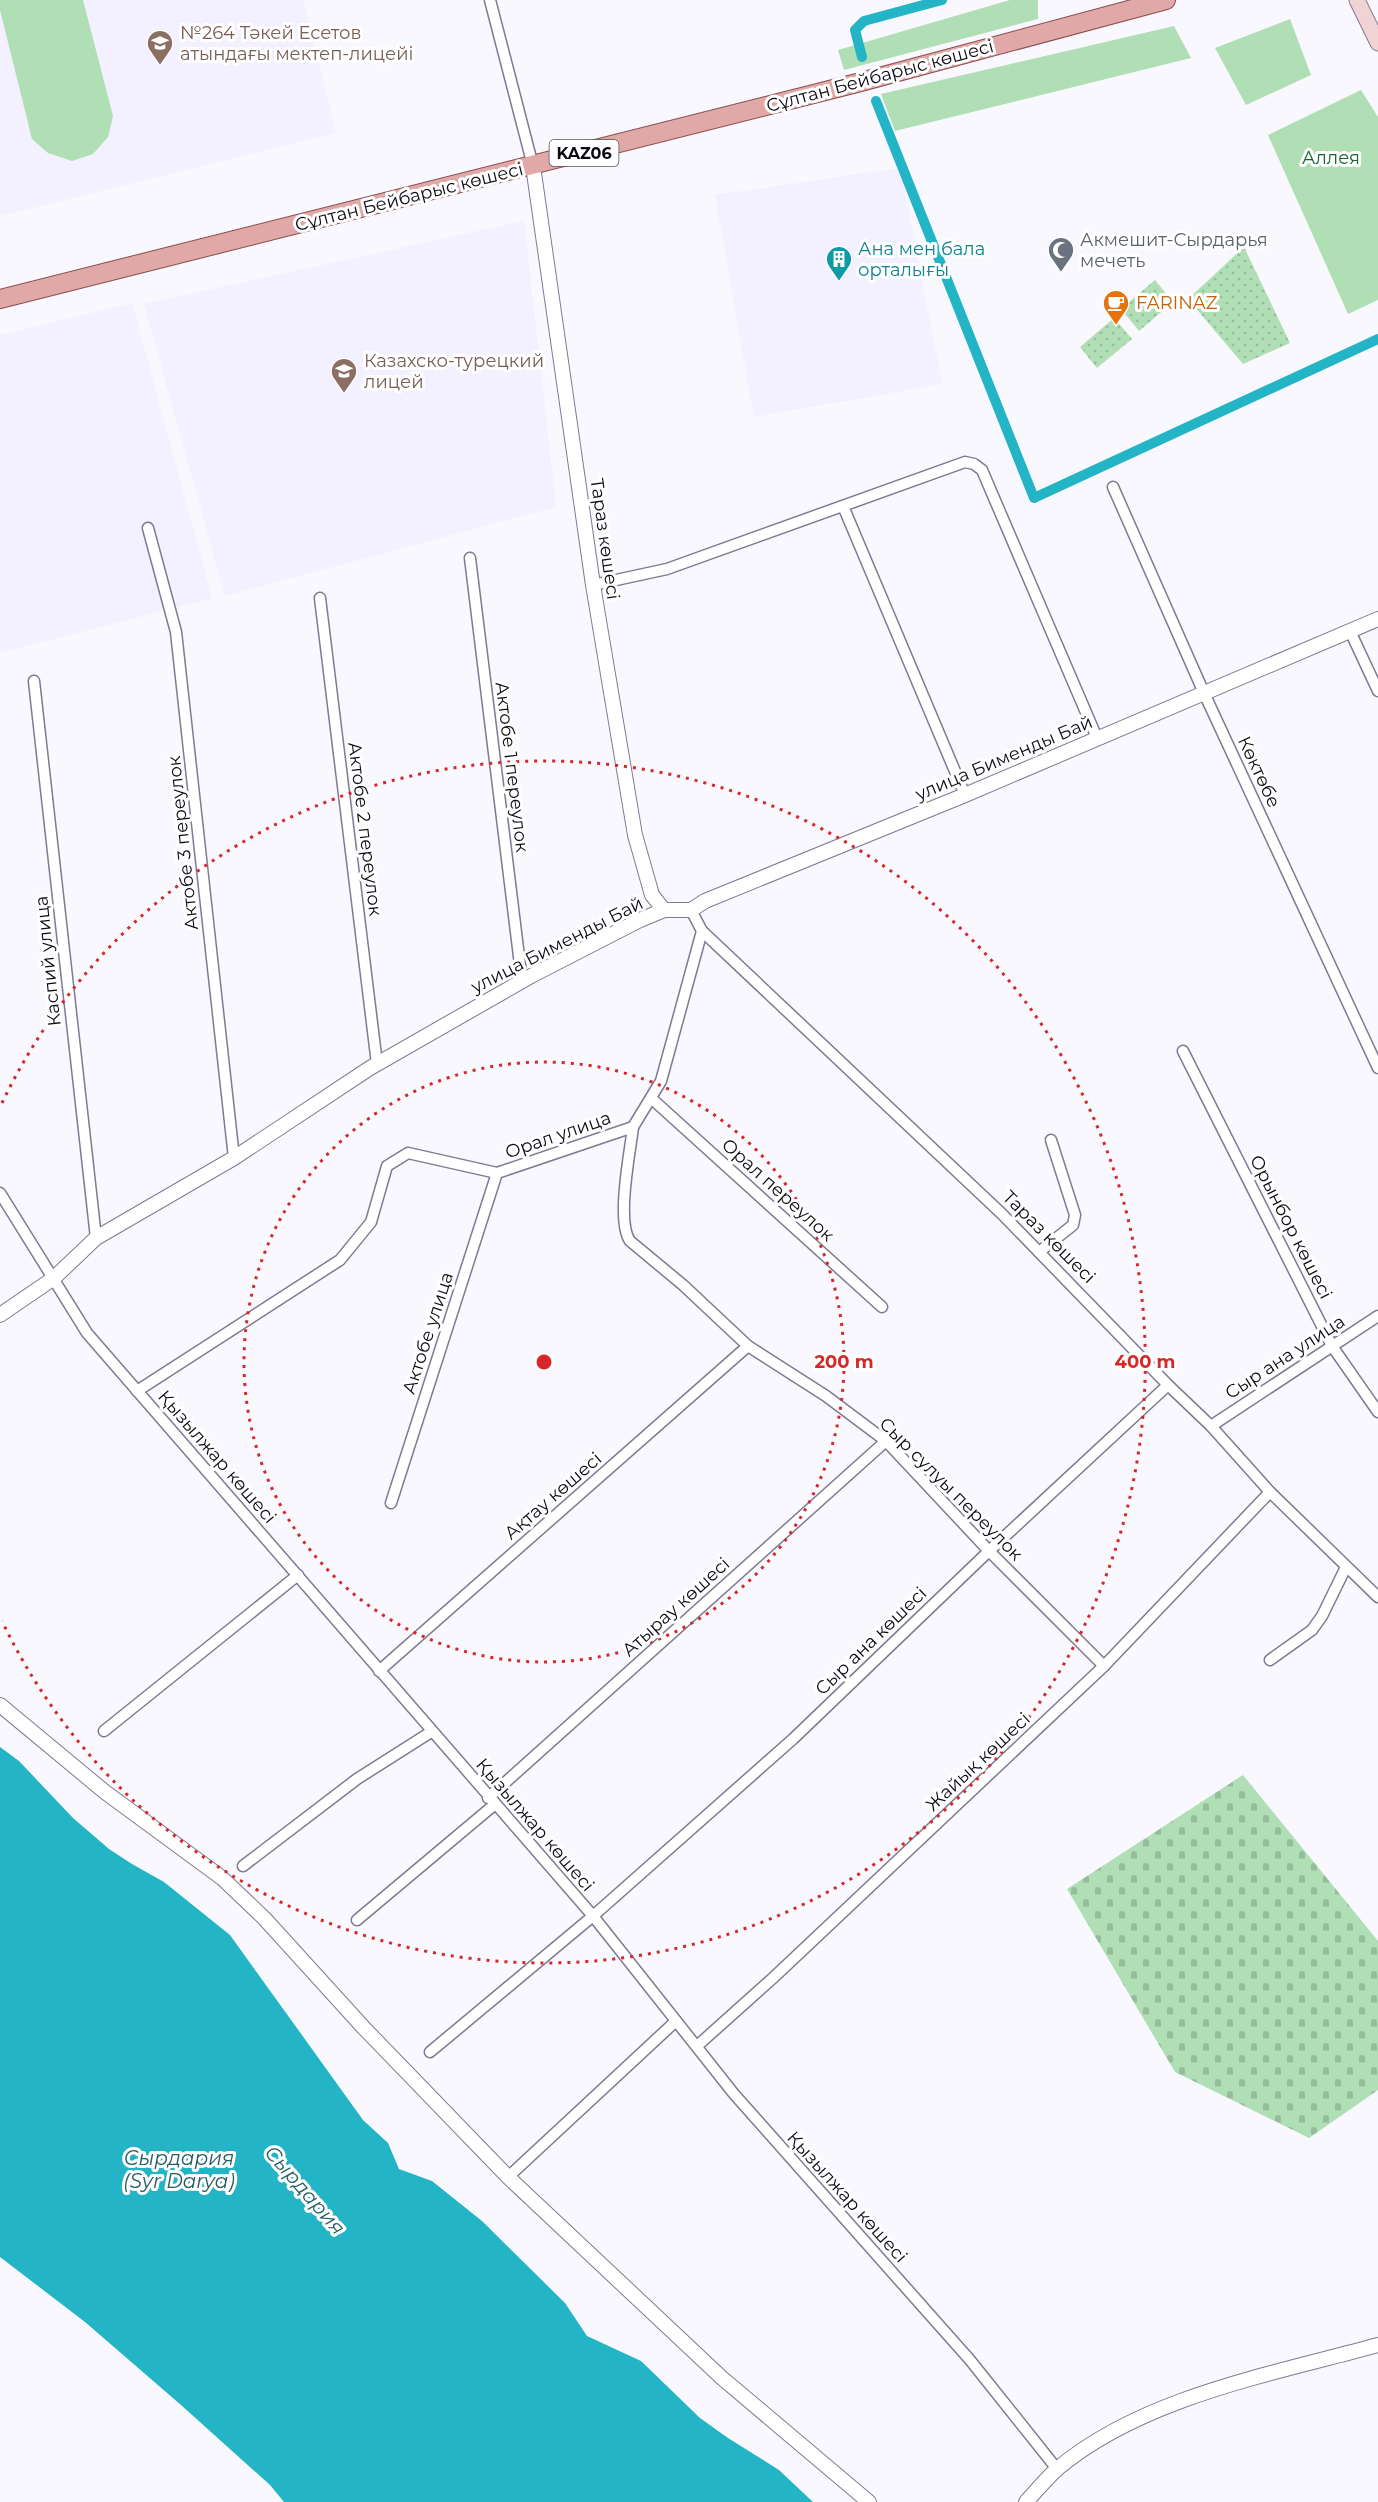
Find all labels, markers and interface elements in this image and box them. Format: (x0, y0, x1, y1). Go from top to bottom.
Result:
place label: №264 Тәкей Есетов атындағы мектеп-лицейі (180, 22, 414, 65)
school or university icon: №264 Тәкей Есетов атындағы мектеп-лицейі (145, 28, 175, 66)
street label: Сұлтан Бейбарыс көшесі (764, 35, 996, 117)
road number: KAZ06 (550, 140, 618, 166)
park label: Аллея (1302, 147, 1360, 169)
street label: Сұлтан Бейбарыс көшесі (293, 158, 525, 236)
place label: Акмешит-Сырдарья мечеть (1080, 229, 1268, 272)
mosque icon: Акмешит-Сырдарья мечеть (1046, 235, 1076, 273)
place label: Ана мен бала орталығы (858, 238, 985, 281)
building icon: Ана мен бала орталығы (824, 244, 854, 282)
cafe icon: FARINAZ (1101, 288, 1131, 326)
place label: FARINAZ (1136, 292, 1218, 314)
place label: Казахско-турецкий лицей (364, 350, 544, 393)
school or university icon: Казахско-турецкий лицей (329, 356, 359, 394)
street label: Тараз көшесі (586, 477, 624, 601)
street label: Актобе 1 переулок (491, 681, 533, 854)
street label: улица Бименды Бай (911, 711, 1096, 806)
street label: Көктөбе (1233, 733, 1285, 811)
street label: Актобе 2 переулок (343, 741, 387, 918)
street label: Актобе 3 переулок (163, 754, 203, 931)
street label: улица Бименды Бай (466, 892, 647, 998)
street label: Каспий улица (30, 895, 66, 1027)
street label: Орал улица (502, 1107, 614, 1163)
street label: Орал переулок (717, 1134, 839, 1247)
street label: Орынбор көшесі (1245, 1151, 1337, 1303)
street label: Тараз көшесі (998, 1186, 1100, 1288)
street label: Актобе улица (398, 1269, 458, 1397)
street label: Сыр ана улица (1221, 1310, 1349, 1404)
text: 200 m (814, 1351, 874, 1373)
text: 400 m (1115, 1351, 1175, 1373)
centre of rings (534, 1352, 554, 1372)
street label: Қызылжар көшесі (153, 1386, 281, 1528)
street label: Сыр сулуы переулок (875, 1413, 1028, 1566)
street label: Ақтау көшесі (500, 1448, 606, 1544)
street label: Атырау көшесі (618, 1553, 734, 1661)
street label: Сыр ана көшесі (811, 1582, 931, 1700)
street label: Жайық көшесі (921, 1708, 1035, 1816)
street label: Қызылжар көшесі (471, 1754, 599, 1896)
street label: Қызылжар көшесі (782, 2127, 912, 2267)
water label: Сырдария (260, 2140, 350, 2240)
water label: Сырдария (Syr Darya) (123, 2146, 235, 2193)

